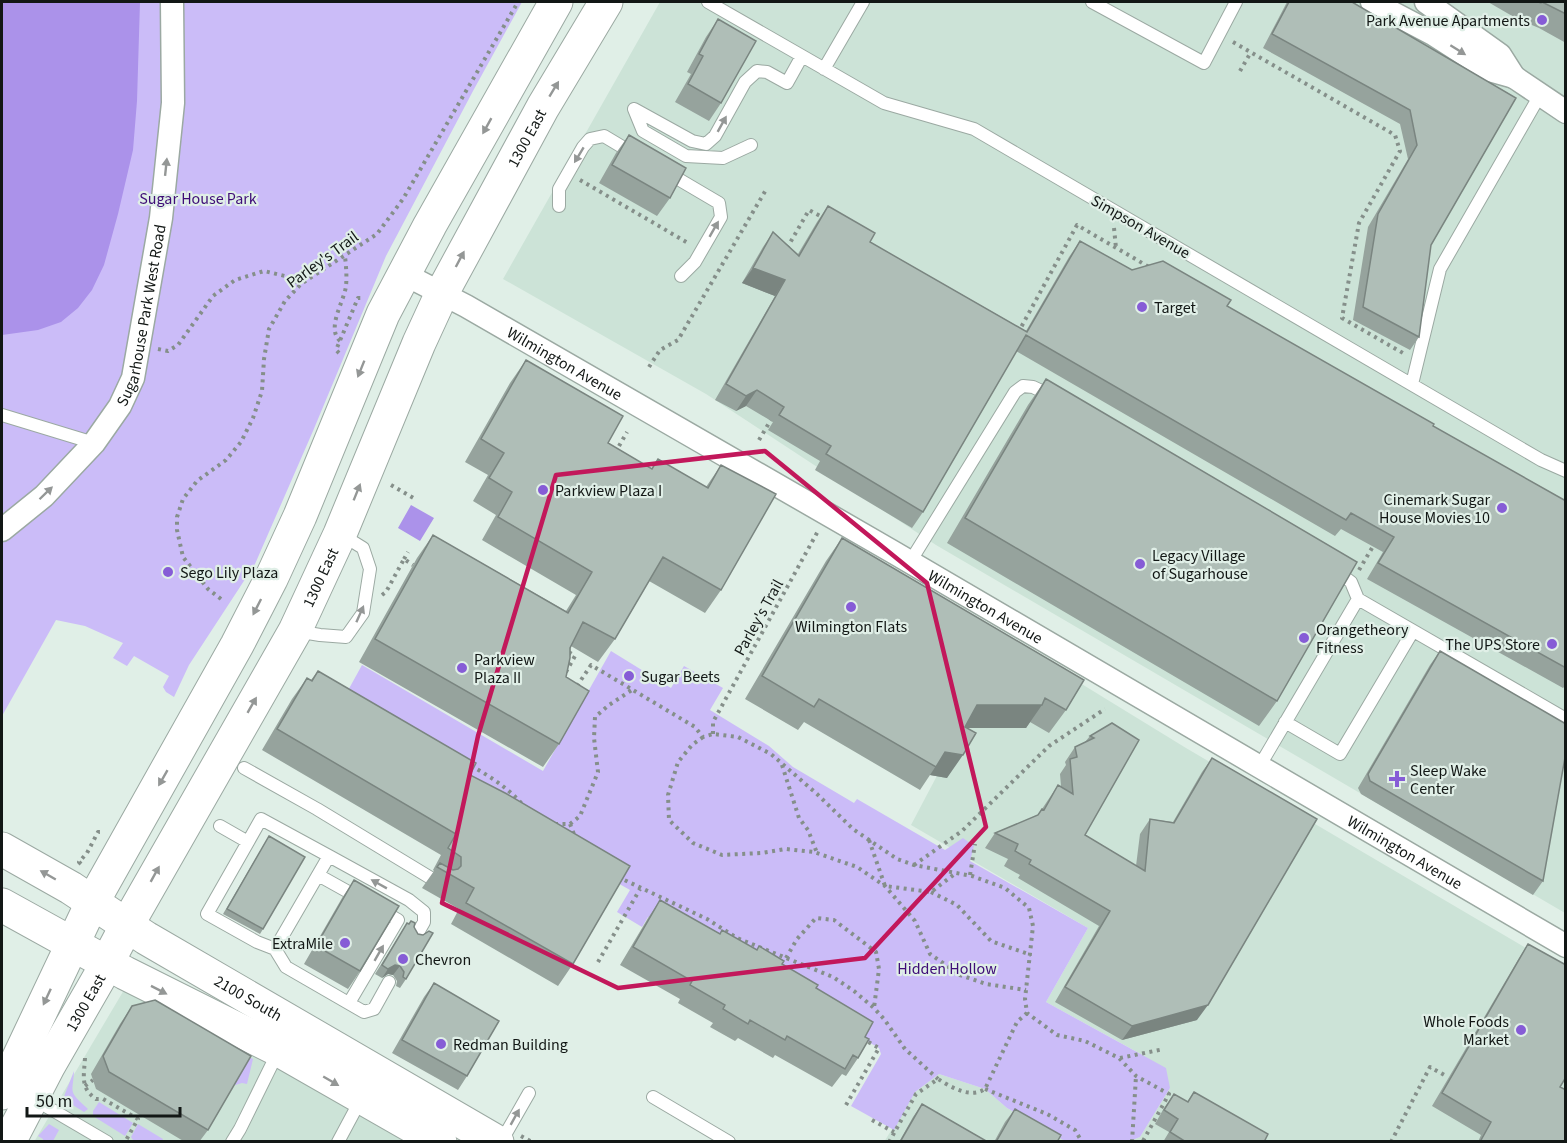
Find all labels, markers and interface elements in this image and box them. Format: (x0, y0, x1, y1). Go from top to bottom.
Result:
place label: Park Avenue Apartments (1366, 10, 1530, 32)
marker: Park Avenue Apartments (1535, 13, 1549, 27)
one-way arrow (1450, 45, 1466, 56)
one-way arrow (549, 81, 560, 97)
street label: 1300 East (502, 105, 552, 171)
one-way arrow (717, 115, 727, 132)
one-way arrow (481, 118, 492, 134)
one-way arrow (573, 147, 584, 163)
one-way arrow (161, 157, 171, 176)
park label: Sugar House Park (139, 188, 257, 210)
street label: Simpson Avenue (1087, 190, 1194, 264)
one-way arrow (709, 221, 720, 237)
street label: Sugarhouse Park West Road (111, 223, 172, 410)
street label: Parley's Trail (282, 226, 363, 293)
one-way arrow (455, 250, 465, 267)
place label: Target (1154, 297, 1196, 319)
marker: Target (1135, 300, 1149, 314)
street label: Wilmington Avenue (503, 322, 626, 406)
one-way arrow (356, 360, 366, 378)
place label: Parkview Plaza I (555, 480, 662, 502)
one-way arrow (352, 483, 362, 501)
marker: Parkview Plaza I (536, 483, 550, 497)
one-way arrow (39, 486, 53, 500)
place label: Cinemark Sugar House Movies 10 (1379, 489, 1490, 529)
marker: Cinemark Sugar House Movies 10 (1495, 501, 1509, 515)
street label: 1300 East (298, 544, 344, 611)
place label: Legacy Village of Sugarhouse (1152, 545, 1248, 585)
marker: Legacy Village of Sugarhouse (1133, 557, 1147, 571)
place label: Sego Lily Plaza (180, 562, 278, 584)
marker: Sego Lily Plaza (161, 565, 175, 579)
street label: Wilmington Avenue (924, 565, 1047, 649)
street label: Parley's Trail (729, 575, 789, 660)
one-way arrow (252, 598, 262, 615)
marker: Wilmington Flats (844, 600, 858, 614)
one-way arrow (355, 605, 365, 623)
place label: Wilmington Flats (795, 616, 907, 638)
place label: Orangetheory Fitness (1316, 619, 1409, 659)
marker: Orangetheory Fitness (1297, 631, 1311, 645)
place label: The UPS Store (1445, 634, 1540, 656)
marker: The UPS Store (1545, 637, 1559, 651)
place label: Parkview Plaza II (474, 649, 535, 689)
marker: Parkview Plaza II (455, 661, 469, 675)
place label: Sugar Beets (641, 666, 720, 688)
marker: Sugar Beets (622, 669, 636, 683)
one-way arrow (247, 696, 257, 713)
place label: Sleep Wake Center (1410, 760, 1487, 800)
one-way arrow (158, 770, 168, 787)
marker: Sleep Wake Center (1388, 770, 1406, 788)
street label: Wilmington Avenue (1343, 810, 1466, 895)
one-way arrow (150, 865, 160, 882)
one-way arrow (39, 870, 56, 880)
one-way arrow (370, 879, 387, 889)
place label: ExtraMile (272, 933, 333, 955)
marker: ExtraMile (338, 936, 352, 950)
one-way arrow (374, 944, 384, 961)
place label: Chevron (415, 949, 471, 971)
marker: Chevron (396, 952, 410, 966)
park label: Hidden Hollow (897, 958, 997, 980)
street label: 1300 East (61, 970, 112, 1036)
street label: 2100 South (210, 970, 286, 1027)
one-way arrow (150, 985, 167, 995)
one-way arrow (42, 988, 51, 1005)
place label: Whole Foods Market (1423, 1011, 1510, 1051)
marker: Whole Foods Market (1514, 1023, 1528, 1037)
place label: Redman Building (453, 1034, 568, 1056)
marker: Redman Building (434, 1037, 448, 1051)
one-way arrow (323, 1075, 340, 1085)
scale bar (27, 1080, 180, 1118)
text: 50 m (36, 1089, 72, 1114)
one-way arrow (510, 1108, 520, 1125)

